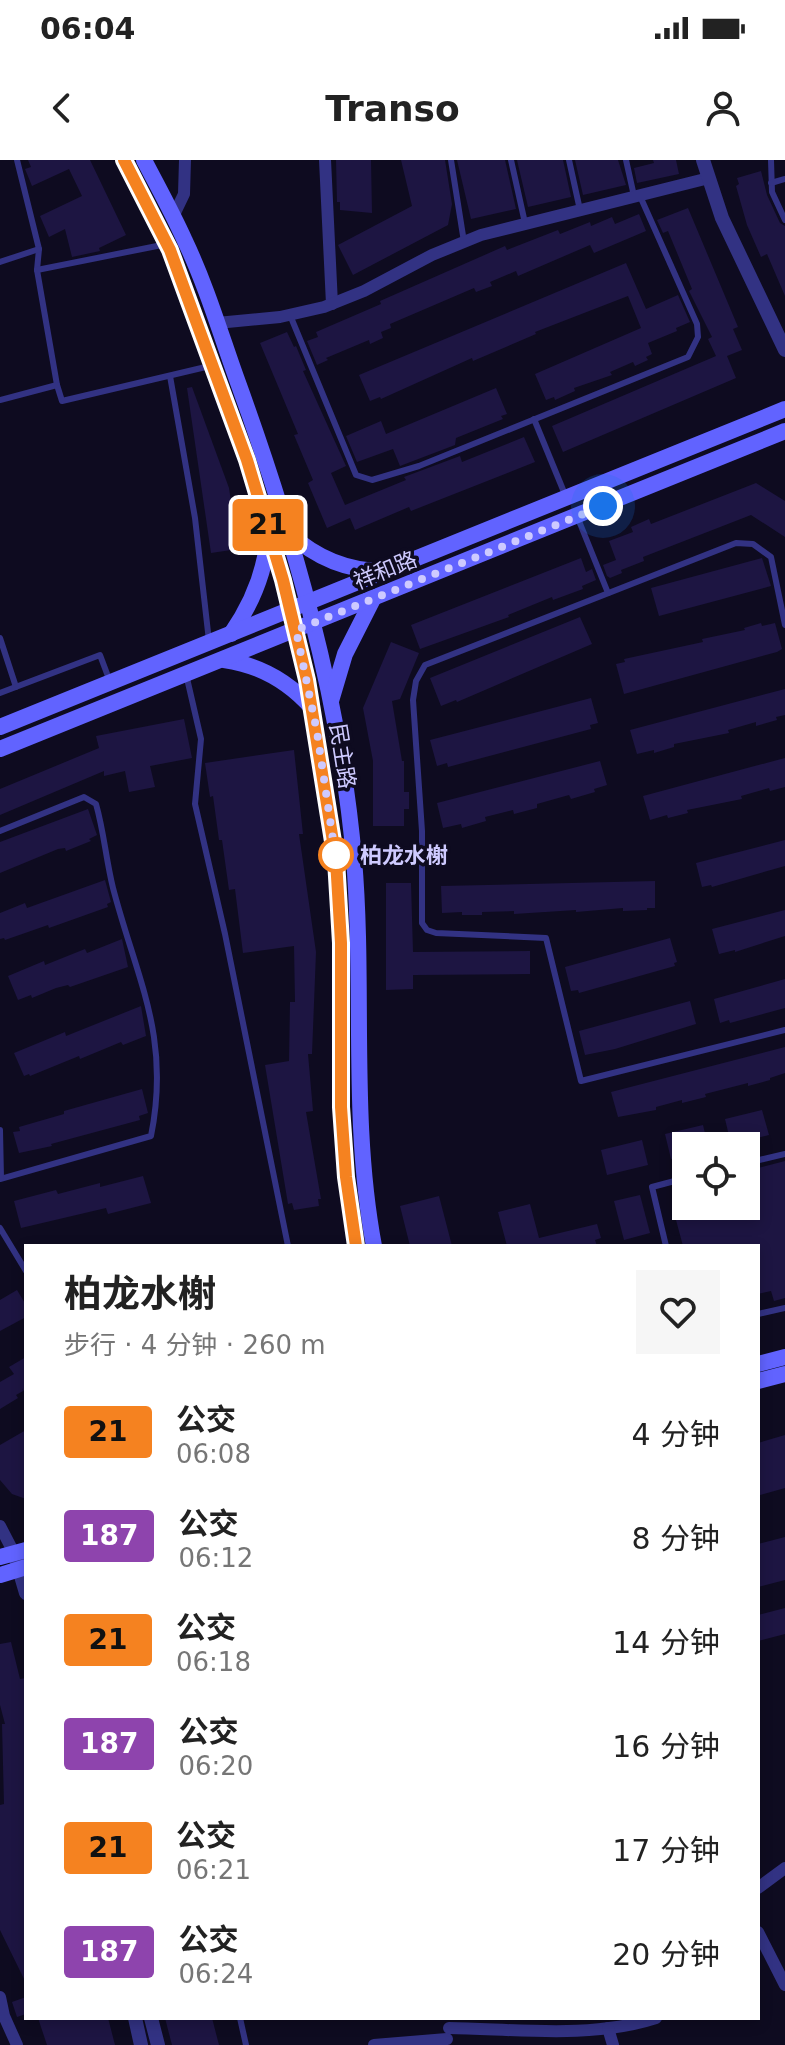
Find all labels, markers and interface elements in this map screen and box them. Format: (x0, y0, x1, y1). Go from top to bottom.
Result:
text: 06:04 (40, 11, 136, 46)
icon: back (40, 86, 84, 130)
icon: person (701, 86, 745, 130)
text: Transo (325, 88, 460, 129)
your location (583, 486, 623, 526)
line badge: 21 (232, 499, 304, 551)
text: 21 (249, 508, 287, 541)
street label: 祥和路 (350, 547, 420, 594)
street label: 民主路 (325, 722, 360, 791)
marker: 柏龙水榭 (319, 838, 353, 872)
place label: 柏龙水榭 (360, 843, 448, 868)
map controls (672, 1132, 760, 1220)
button: locate (672, 1132, 760, 1220)
button: heart (636, 1270, 720, 1354)
text: 柏龙水榭 (64, 1272, 216, 1316)
text: 步行 · 4 分钟 · 260 m (64, 1330, 326, 1360)
text: 公交 (176, 1402, 236, 1437)
text: 21 (89, 1415, 127, 1448)
text: 4 分钟 (631, 1417, 720, 1452)
text: 06:08 (176, 1439, 251, 1469)
text: 公交 (178, 1506, 238, 1541)
text: 187 (80, 1519, 138, 1552)
text: 8 分钟 (631, 1521, 720, 1556)
text: 06:12 (178, 1543, 253, 1573)
text: 公交 (176, 1610, 236, 1645)
text: 21 (89, 1623, 127, 1656)
text: 14 分钟 (612, 1625, 720, 1660)
text: 06:18 (176, 1647, 251, 1677)
text: 公交 (178, 1714, 238, 1749)
text: 187 (80, 1727, 138, 1760)
text: 16 分钟 (612, 1729, 720, 1764)
text: 06:20 (178, 1751, 253, 1781)
text: 公交 (176, 1818, 236, 1853)
text: 21 (89, 1831, 127, 1864)
text: 17 分钟 (612, 1833, 720, 1868)
text: 06:21 (176, 1855, 251, 1885)
text: 公交 (178, 1922, 238, 1957)
text: 187 (80, 1935, 138, 1968)
text: 20 分钟 (612, 1937, 720, 1972)
text: 06:24 (178, 1959, 253, 1989)

